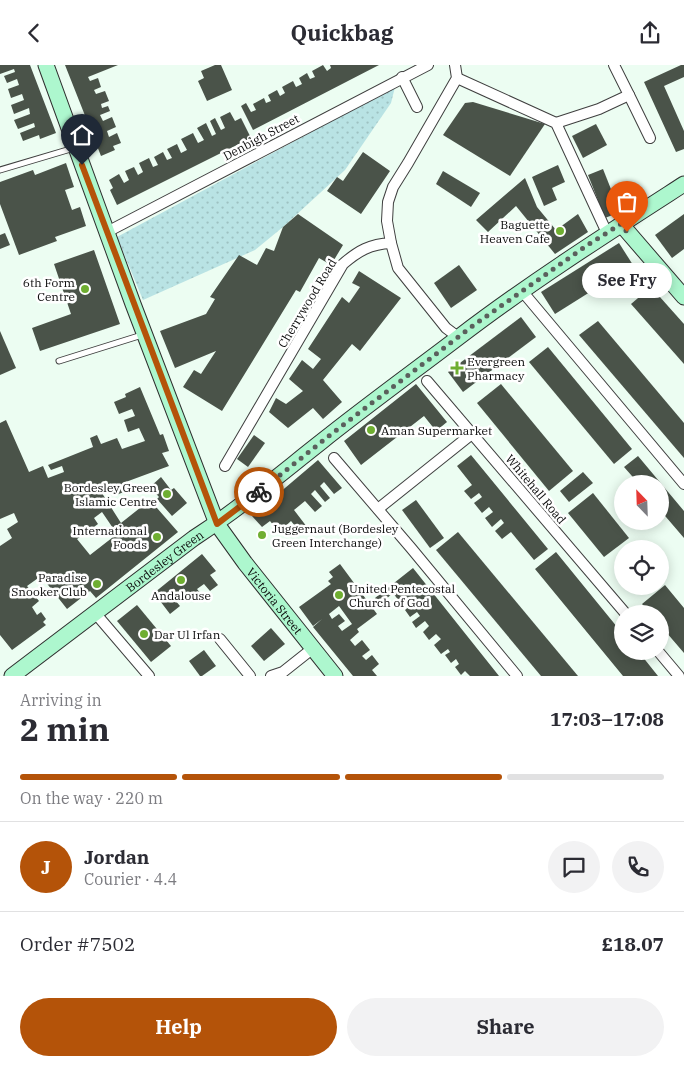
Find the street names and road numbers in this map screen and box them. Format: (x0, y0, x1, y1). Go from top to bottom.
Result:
street label: Denbigh Street (220, 111, 302, 163)
street label: Cherrywood Road (275, 256, 339, 350)
street label: Whitehall Road (503, 451, 569, 527)
street label: Bordesley Green (122, 526, 206, 595)
street label: Victoria Street (244, 564, 306, 637)

